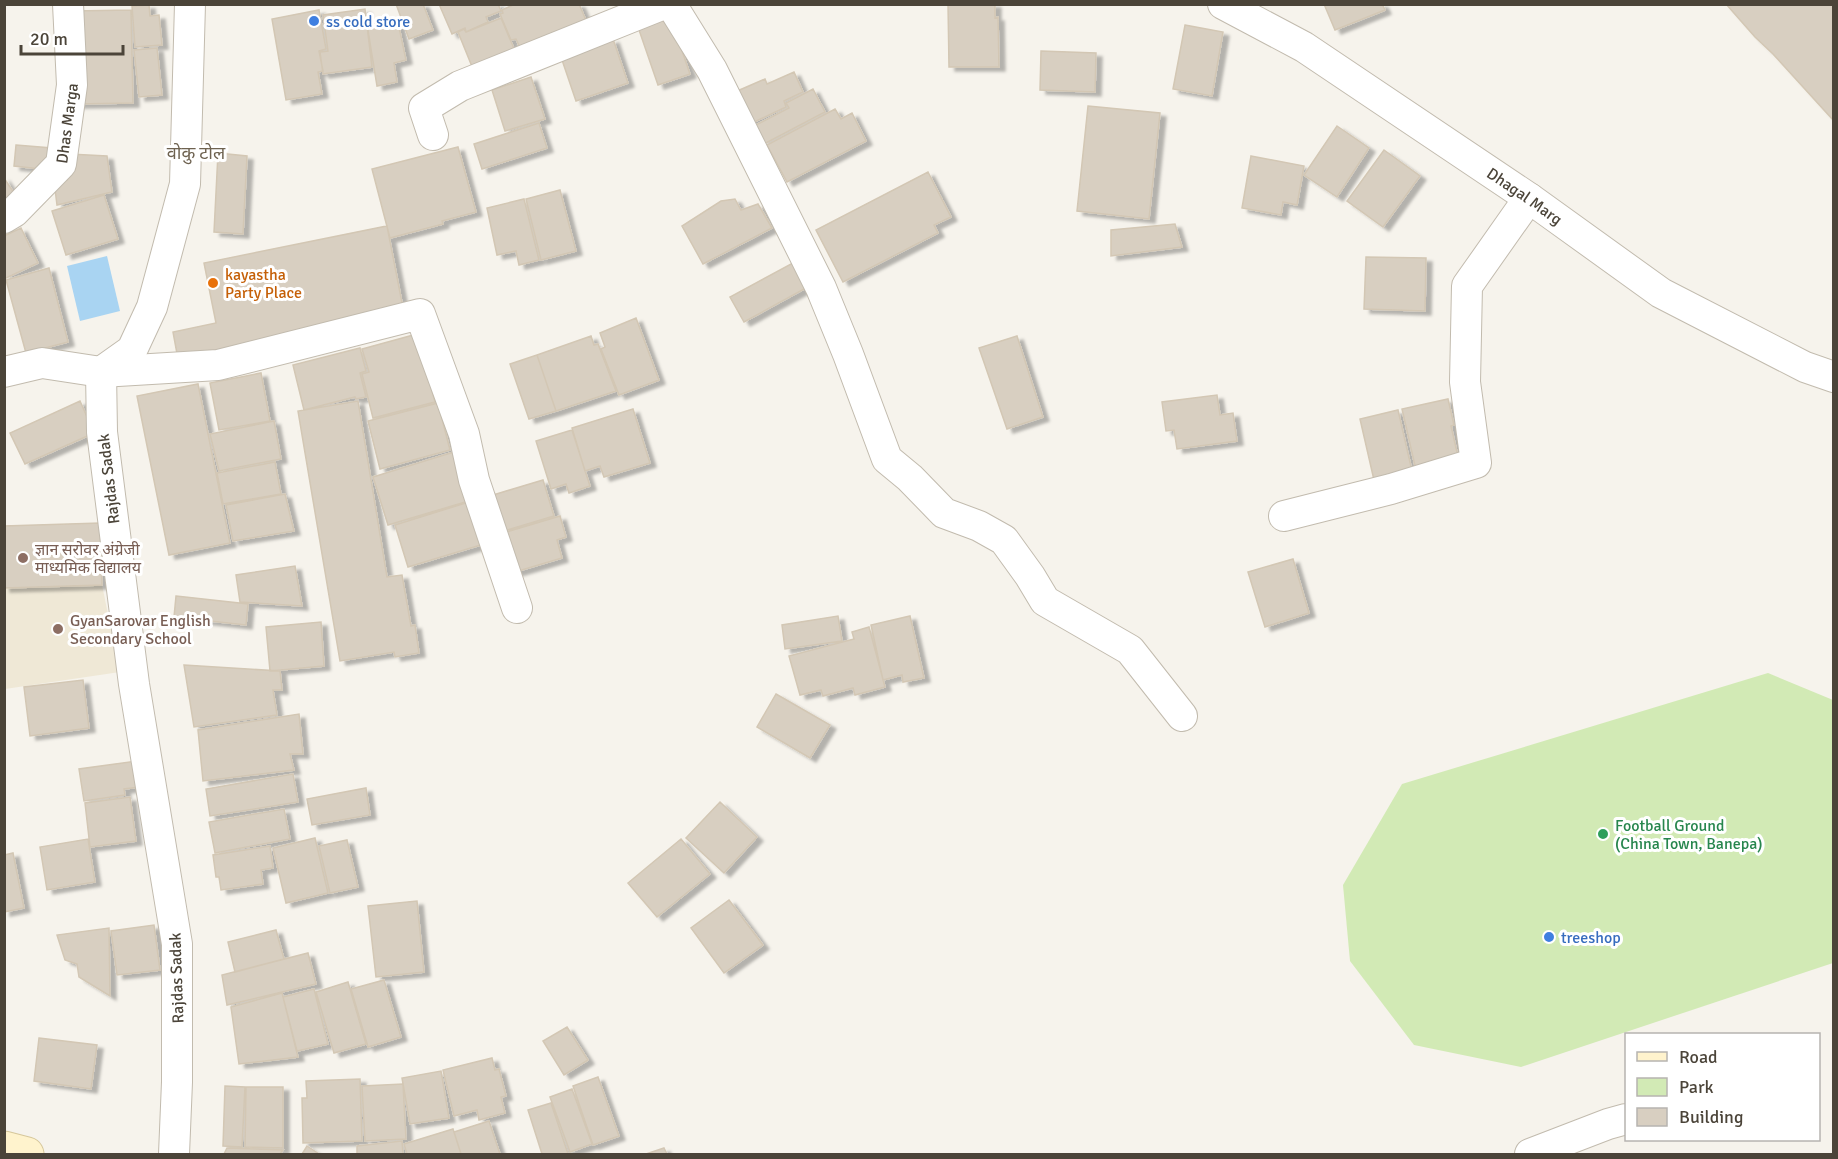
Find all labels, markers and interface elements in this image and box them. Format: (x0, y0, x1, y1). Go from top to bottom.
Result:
place label: ss cold store (326, 12, 410, 32)
marker: ss cold store (307, 14, 321, 28)
scale bar (21, 18, 123, 56)
text: 20 m (30, 28, 68, 50)
street label: Dhas Marga (52, 82, 83, 165)
district label: वोकु टोल (167, 142, 226, 165)
street label: Dhagal Marg (1483, 164, 1566, 230)
place label: kayastha Party Place (225, 265, 302, 303)
marker: kayastha Party Place (206, 276, 220, 290)
street label: Rajdas Sadak (94, 433, 124, 525)
place label: ज्ञान सरोवर अंग्रेजी माध्यमिक विद्यालय (35, 540, 142, 578)
marker: ज्ञान सरोवर अंग्रेजी माध्यमिक विद्यालय (16, 551, 30, 565)
place label: GyanSarovar English Secondary School (70, 611, 211, 649)
marker: GyanSarovar English Secondary School (51, 622, 65, 636)
place label: Football Ground (China Town, Banepa) (1615, 816, 1763, 854)
marker: Football Ground (China Town, Banepa) (1596, 827, 1610, 841)
place label: treeshop (1561, 928, 1621, 948)
marker: treeshop (1542, 930, 1556, 944)
street label: Rajdas Sadak (165, 932, 189, 1024)
legend (1625, 1033, 1820, 1141)
text: Road (1679, 1046, 1718, 1068)
text: Park (1679, 1076, 1714, 1098)
text: Building (1679, 1106, 1743, 1128)

